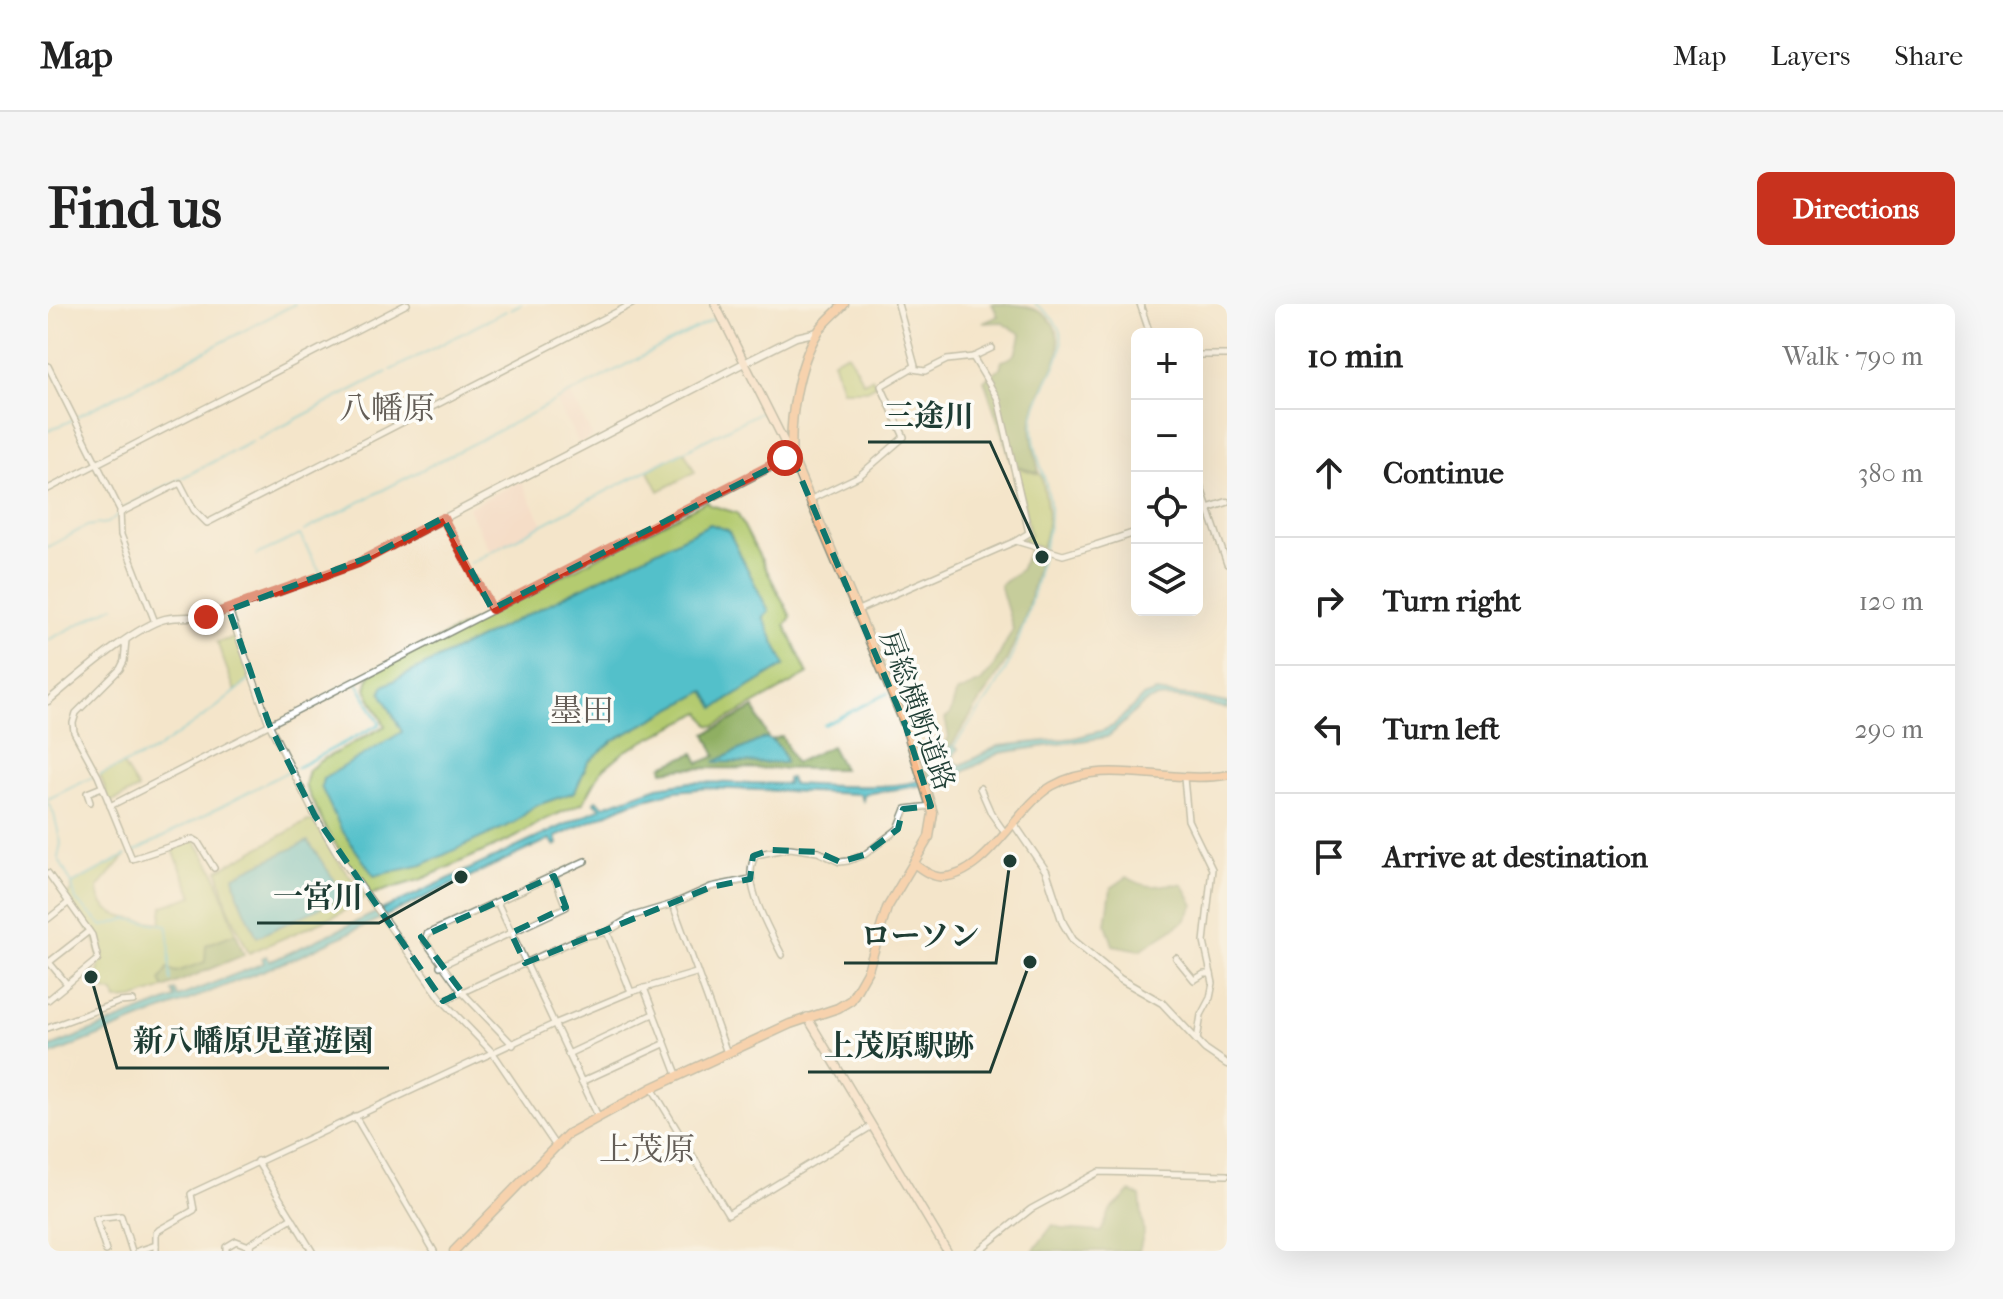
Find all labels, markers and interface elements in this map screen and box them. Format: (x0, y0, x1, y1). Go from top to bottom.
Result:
text: Map (40, 33, 113, 78)
text: Map (1673, 39, 1726, 72)
text: Layers (1770, 39, 1850, 72)
text: Share (1894, 39, 1963, 72)
button: Directions (1757, 172, 1955, 245)
text: Find us (48, 176, 222, 241)
map controls (1131, 328, 1203, 616)
button: + (1131, 328, 1203, 400)
text: 10 min (1307, 336, 1403, 376)
text: Walk · 790 m (1783, 341, 1923, 372)
callout: 三途川 (868, 388, 990, 442)
district label: 八幡原 (339, 390, 435, 427)
text: 三途川 (884, 399, 974, 434)
button: − (1131, 400, 1203, 472)
route start (767, 440, 803, 476)
icon: ahead (1307, 451, 1351, 495)
text: Continue (1383, 456, 1504, 491)
text: 380 m (1858, 458, 1923, 489)
button: locate (1131, 472, 1203, 544)
button: layers (1131, 544, 1203, 616)
icon: right (1307, 579, 1351, 623)
text: Turn right (1383, 584, 1521, 619)
text: 120 m (1859, 586, 1923, 617)
route end (188, 599, 224, 635)
street label: 房総横断道路 (873, 626, 962, 795)
district label: 墨田 (550, 692, 614, 729)
icon: left (1307, 707, 1351, 751)
text: Turn left (1383, 712, 1500, 747)
text: 290 m (1854, 714, 1923, 745)
icon: arrive (1307, 835, 1351, 879)
text: Arrive at destination (1383, 840, 1648, 875)
callout: 一宮川 (257, 869, 379, 923)
text: 一宮川 (273, 880, 363, 915)
callout: ローソン (844, 909, 996, 963)
text: ローソン (861, 919, 979, 954)
callout: 新八幡原児童遊園 (117, 1014, 389, 1068)
callout: 上茂原駅跡 (808, 1018, 990, 1072)
text: 新八幡原児童遊園 (133, 1024, 373, 1059)
text: 上茂原駅跡 (824, 1029, 974, 1064)
district label: 上茂原 (599, 1131, 695, 1168)

